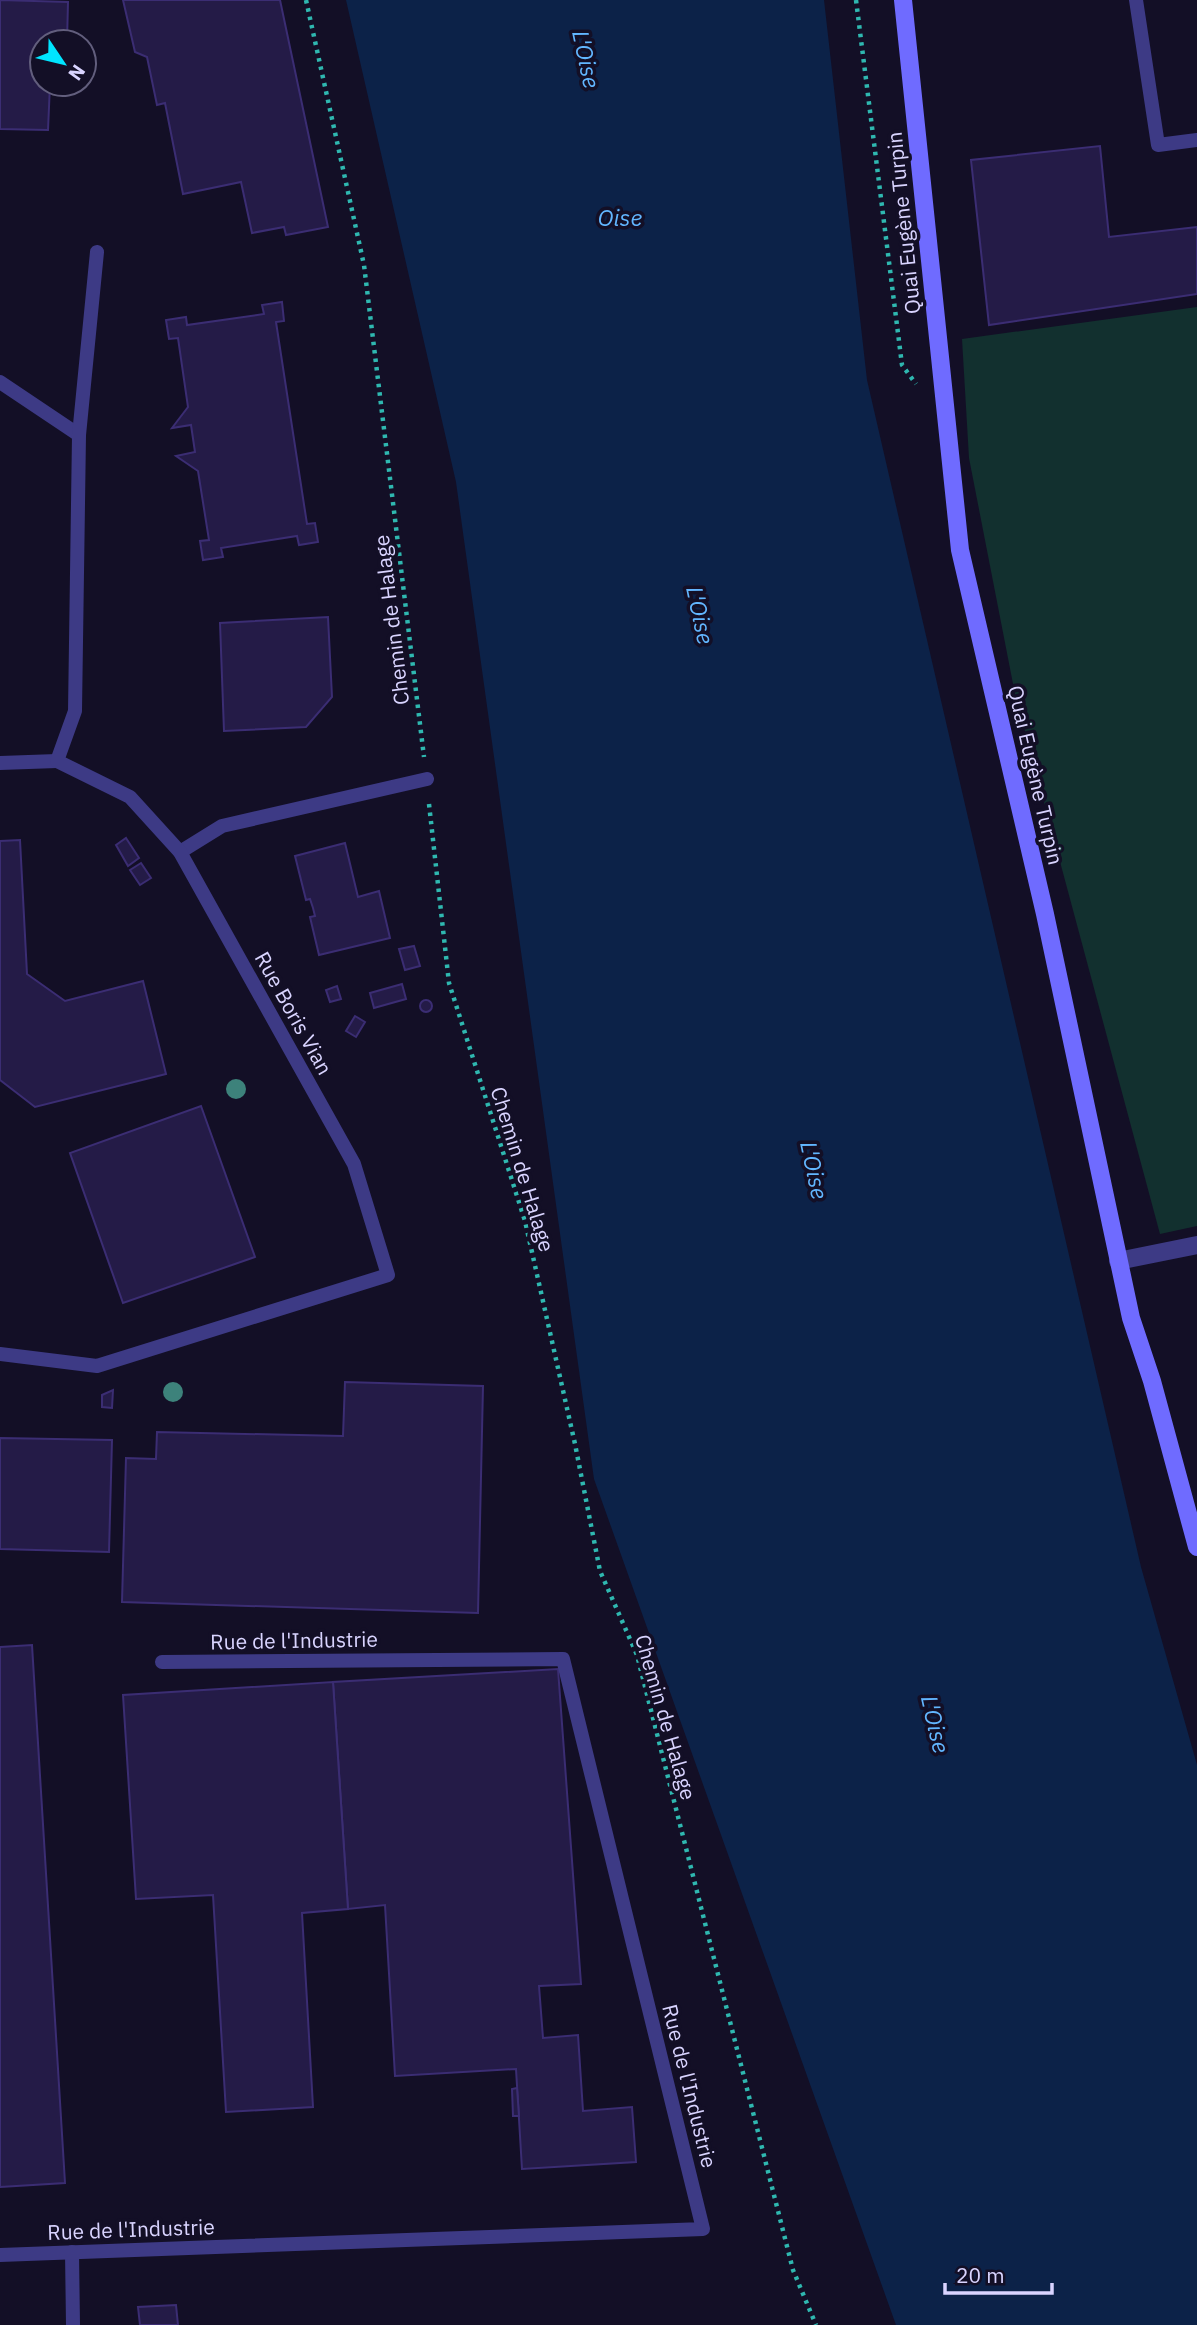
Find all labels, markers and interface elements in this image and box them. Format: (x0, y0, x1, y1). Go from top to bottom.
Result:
water label: L'Oise (566, 27, 608, 91)
north arrow (28, 28, 98, 98)
text: N (63, 60, 91, 85)
street label: Quai Eugène Turpin (879, 130, 927, 316)
water label: Oise (598, 202, 642, 232)
street label: Chemin de Halage (367, 533, 415, 707)
water label: L'Oise (680, 583, 722, 647)
street label: Quai Eugène Turpin (1002, 683, 1070, 867)
street label: Rue Boris Vian (249, 946, 339, 1080)
street label: Chemin de Halage (485, 1083, 561, 1255)
water label: L'Oise (794, 1138, 836, 1202)
street label: Rue de l'Industrie (210, 1625, 378, 1655)
street label: Chemin de Halage (629, 1631, 703, 1803)
water label: L'Oise (915, 1692, 957, 1756)
street label: Rue de l'Industrie (656, 2001, 724, 2171)
street label: Rue de l'Industrie (47, 2212, 215, 2246)
scale bar (945, 2252, 1052, 2296)
text: 20 m (956, 2261, 1005, 2289)

